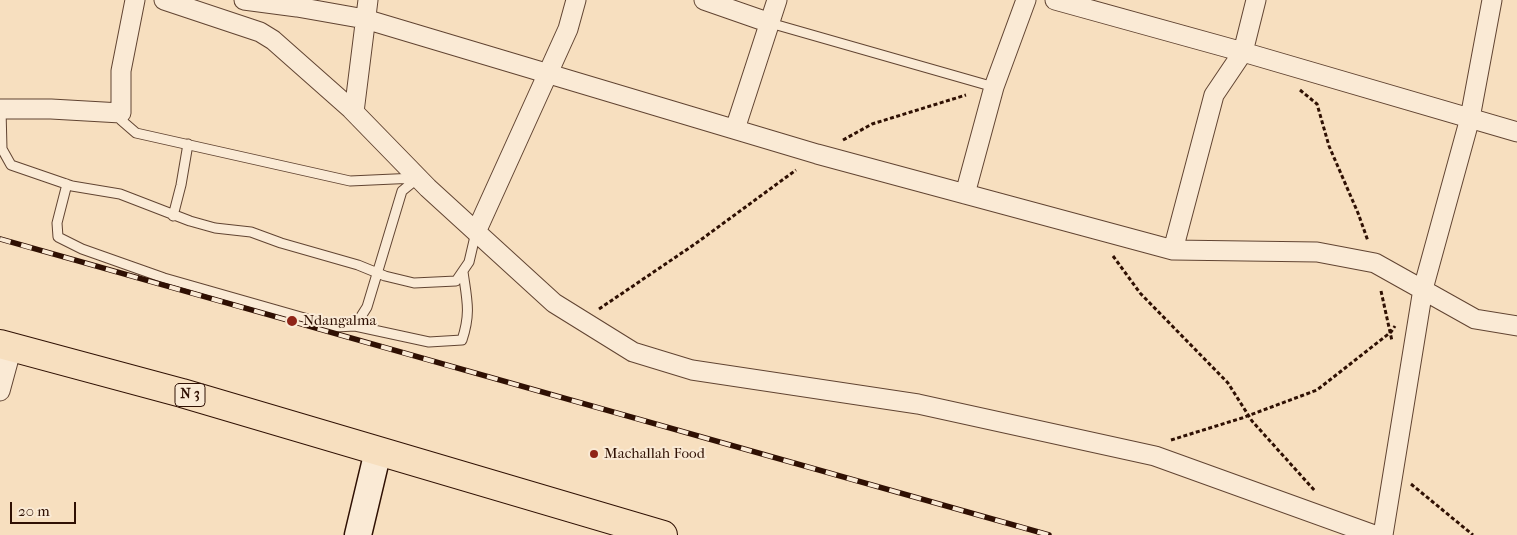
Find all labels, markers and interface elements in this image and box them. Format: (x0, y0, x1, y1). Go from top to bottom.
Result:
place label: Ndangalma (303, 312, 376, 330)
marker: Ndangalma (285, 314, 299, 328)
road number: N 3 (175, 384, 205, 406)
place label: Machallah Food (604, 445, 705, 463)
marker: Machallah Food (588, 448, 600, 460)
scale bar (12, 492, 79, 524)
text: 20 m (18, 502, 50, 520)

